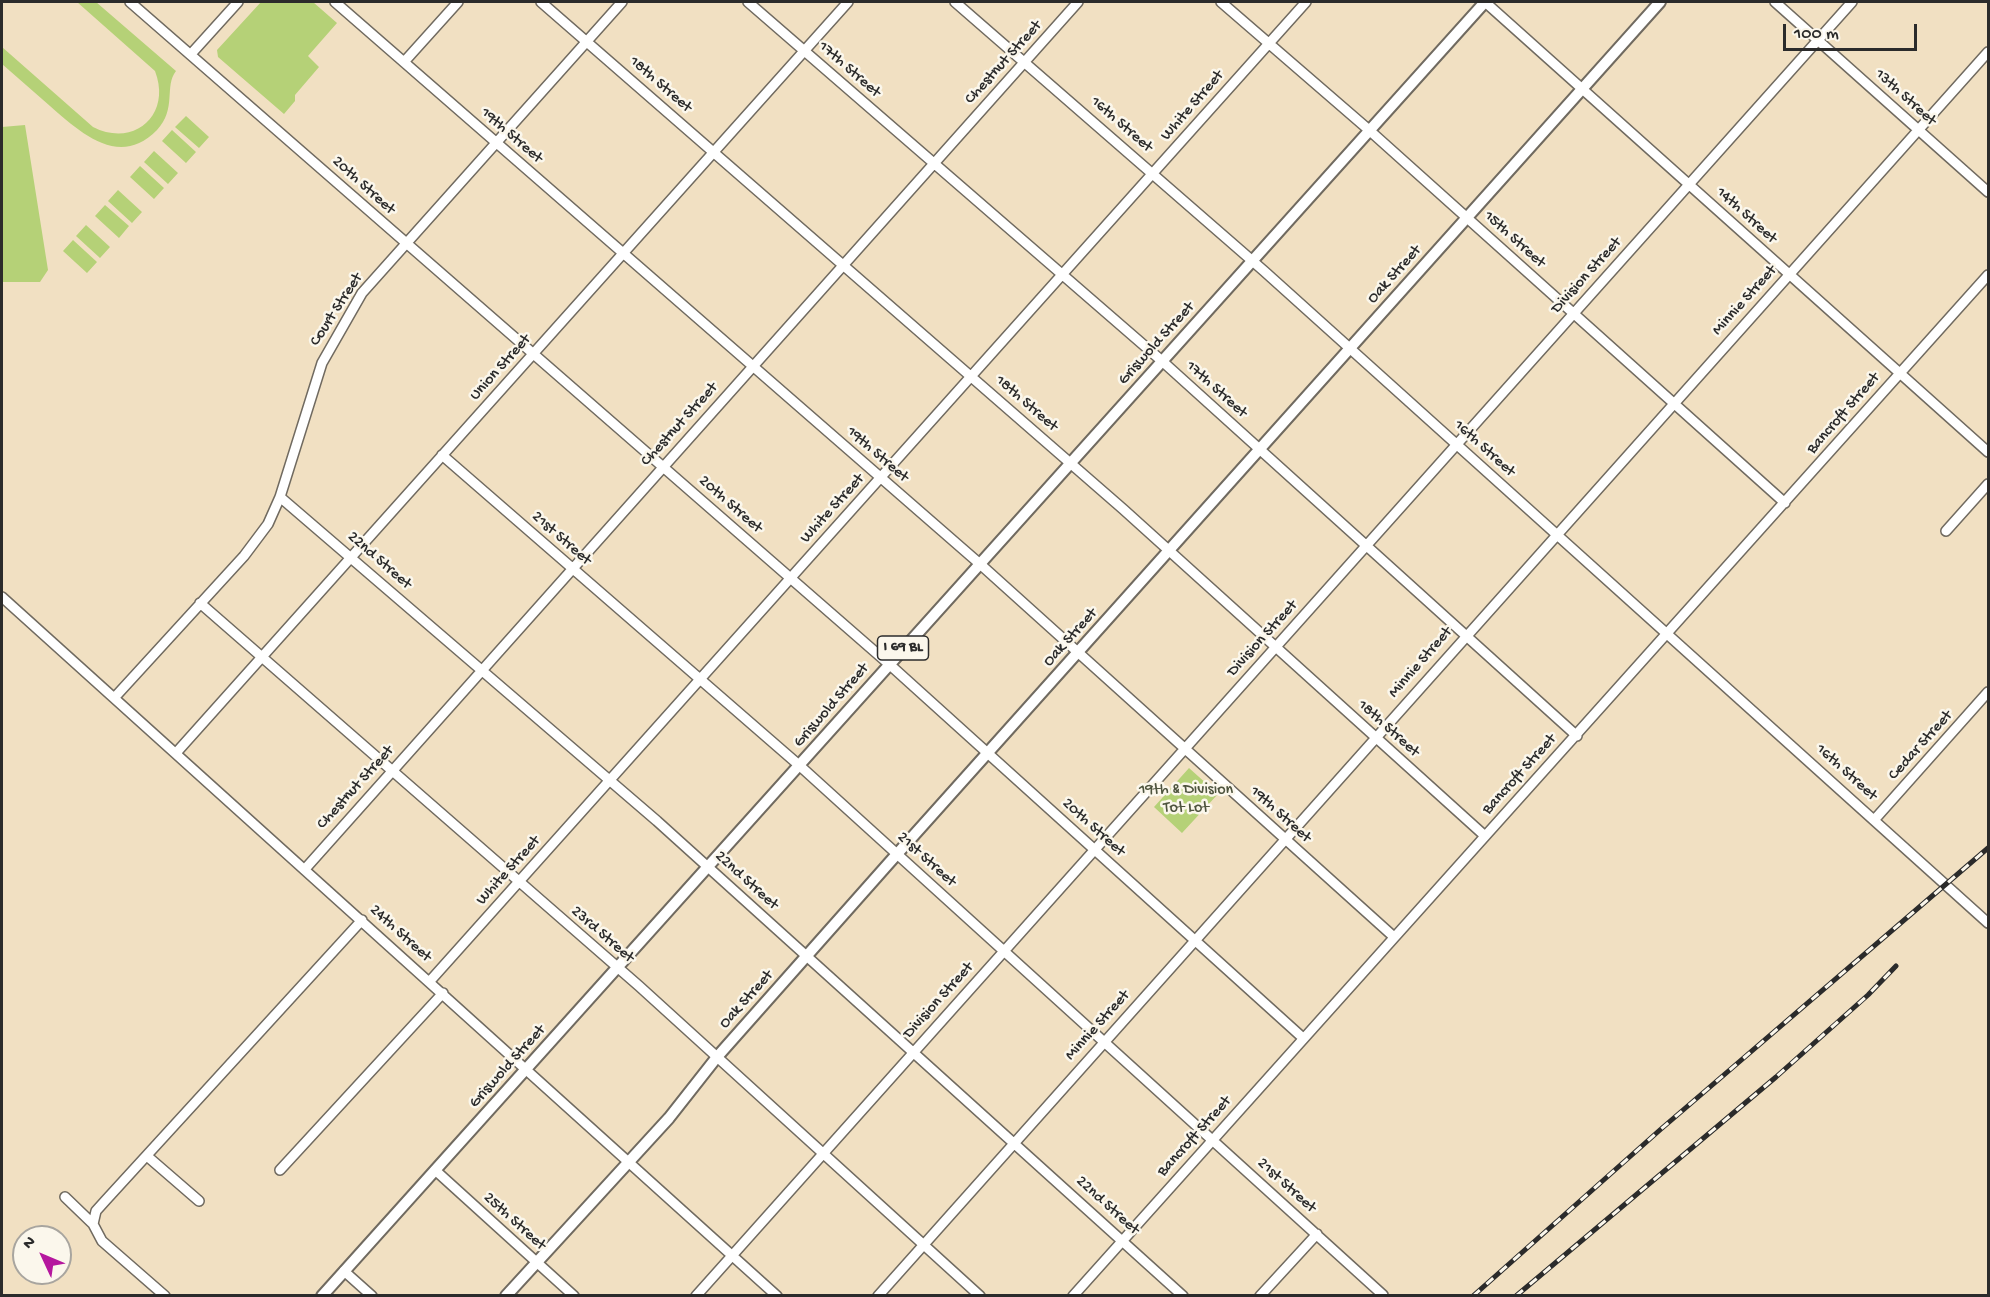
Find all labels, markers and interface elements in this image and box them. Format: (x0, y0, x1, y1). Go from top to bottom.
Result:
scale bar (1786, 12, 1920, 50)
street label: Chestnut Street (961, 17, 1047, 109)
text: 100 m (1794, 24, 1839, 45)
street label: 17th Street (814, 38, 884, 102)
street label: 18th Street (625, 53, 695, 117)
street label: 13th Street (1870, 65, 1940, 131)
street label: White Street (1157, 67, 1229, 145)
street label: 16th Street (1086, 93, 1156, 157)
street label: 19th Street (476, 104, 546, 168)
street label: 20th Street (327, 153, 399, 219)
street label: 14th Street (1711, 184, 1781, 248)
street label: 15th Street (1479, 207, 1549, 273)
street label: Division Street (1548, 234, 1626, 318)
street label: Oak Street (1364, 242, 1426, 308)
street label: Minnie Street (1708, 262, 1782, 340)
street label: Court Street (306, 270, 368, 350)
street label: Griswold Street (1115, 298, 1199, 390)
street label: Union Street (466, 331, 536, 405)
street label: 17th Street (1181, 357, 1251, 423)
street label: Bancroft Street (1803, 369, 1885, 459)
street label: 18th Street (991, 372, 1061, 436)
street label: Chestnut Street (637, 379, 723, 471)
street label: 16th Street (1449, 416, 1519, 482)
street label: 19th Street (842, 423, 912, 487)
street label: White Street (797, 470, 869, 548)
street label: 20th Street (694, 472, 766, 538)
street label: 21st Street (527, 508, 595, 570)
street label: 22nd Street (343, 528, 415, 594)
street label: Division Street (1224, 597, 1302, 681)
street label: Oak Street (1040, 605, 1102, 671)
street label: Minnie Street (1385, 624, 1457, 702)
road number: I 69 BL (878, 636, 928, 660)
street label: Griswold Street (790, 660, 874, 752)
street label: 18th Street (1353, 696, 1423, 762)
street label: Cedar Street (1885, 707, 1957, 785)
street label: Bancroft Street (1479, 731, 1561, 819)
street label: 16th Street (1811, 740, 1881, 806)
street label: Chestnut Street (313, 742, 399, 834)
park label: 19th & Division Tot Lot (1139, 781, 1233, 819)
street label: 19th Street (1245, 782, 1315, 848)
street label: 20th Street (1057, 795, 1129, 861)
street label: 21st Street (892, 828, 960, 892)
street label: White Street (473, 832, 545, 910)
street label: 22nd Street (710, 847, 782, 915)
street label: 24th Street (365, 901, 435, 967)
street label: 23rd Street (566, 902, 638, 968)
street label: Division Street (900, 959, 978, 1043)
street label: Oak Street (716, 967, 778, 1033)
street label: Minnie Street (1061, 987, 1135, 1065)
street label: Griswold Street (466, 1021, 550, 1113)
street label: Bancroft Street (1154, 1093, 1236, 1181)
street label: 21st Street (1252, 1154, 1320, 1218)
street label: 22nd Street (1071, 1172, 1143, 1240)
street label: 25th Street (479, 1189, 549, 1255)
north arrow (12, 1225, 72, 1285)
text: N (20, 1233, 41, 1254)

